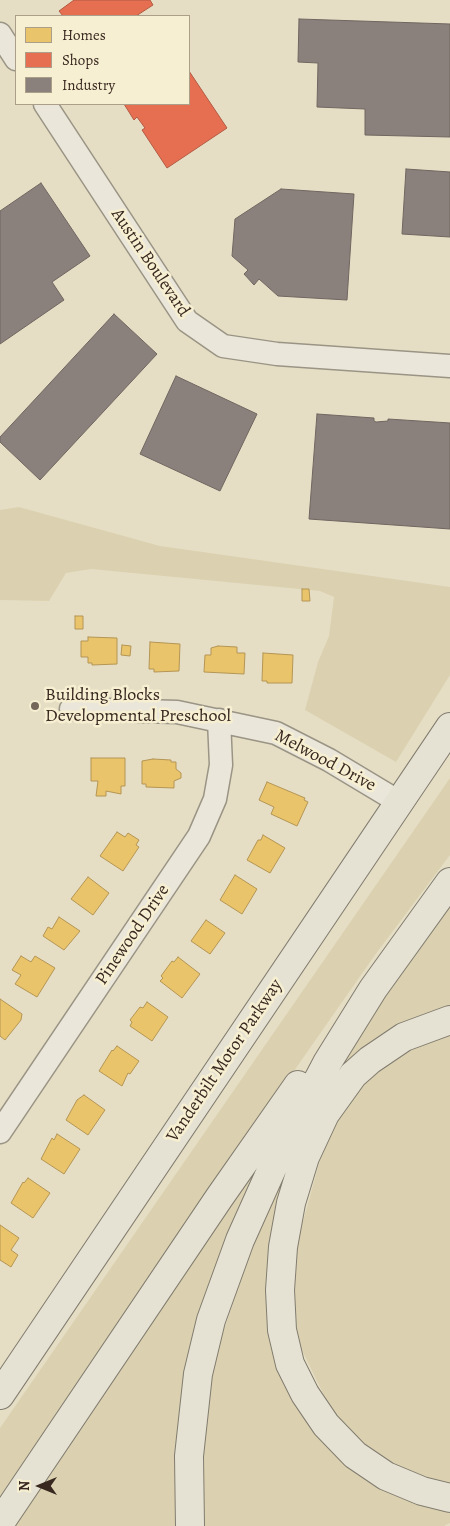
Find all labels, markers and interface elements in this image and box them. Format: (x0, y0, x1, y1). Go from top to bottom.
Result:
legend (15, 15, 190, 105)
text: Homes (62, 25, 106, 45)
text: Shops (62, 50, 99, 70)
text: Industry (62, 75, 115, 95)
street label: Austin Boulevard (106, 205, 194, 321)
place label: Building Blocks Developmental Preschool (45, 685, 231, 728)
marker: Building Blocks Developmental Preschool (29, 700, 41, 712)
street label: Melwood Drive (271, 725, 379, 797)
street label: Pinewood Drive (91, 881, 175, 989)
street label: Vanderbilt Motor Parkway (162, 975, 288, 1147)
north arrow (15, 1461, 65, 1511)
text: N (15, 1481, 34, 1491)

